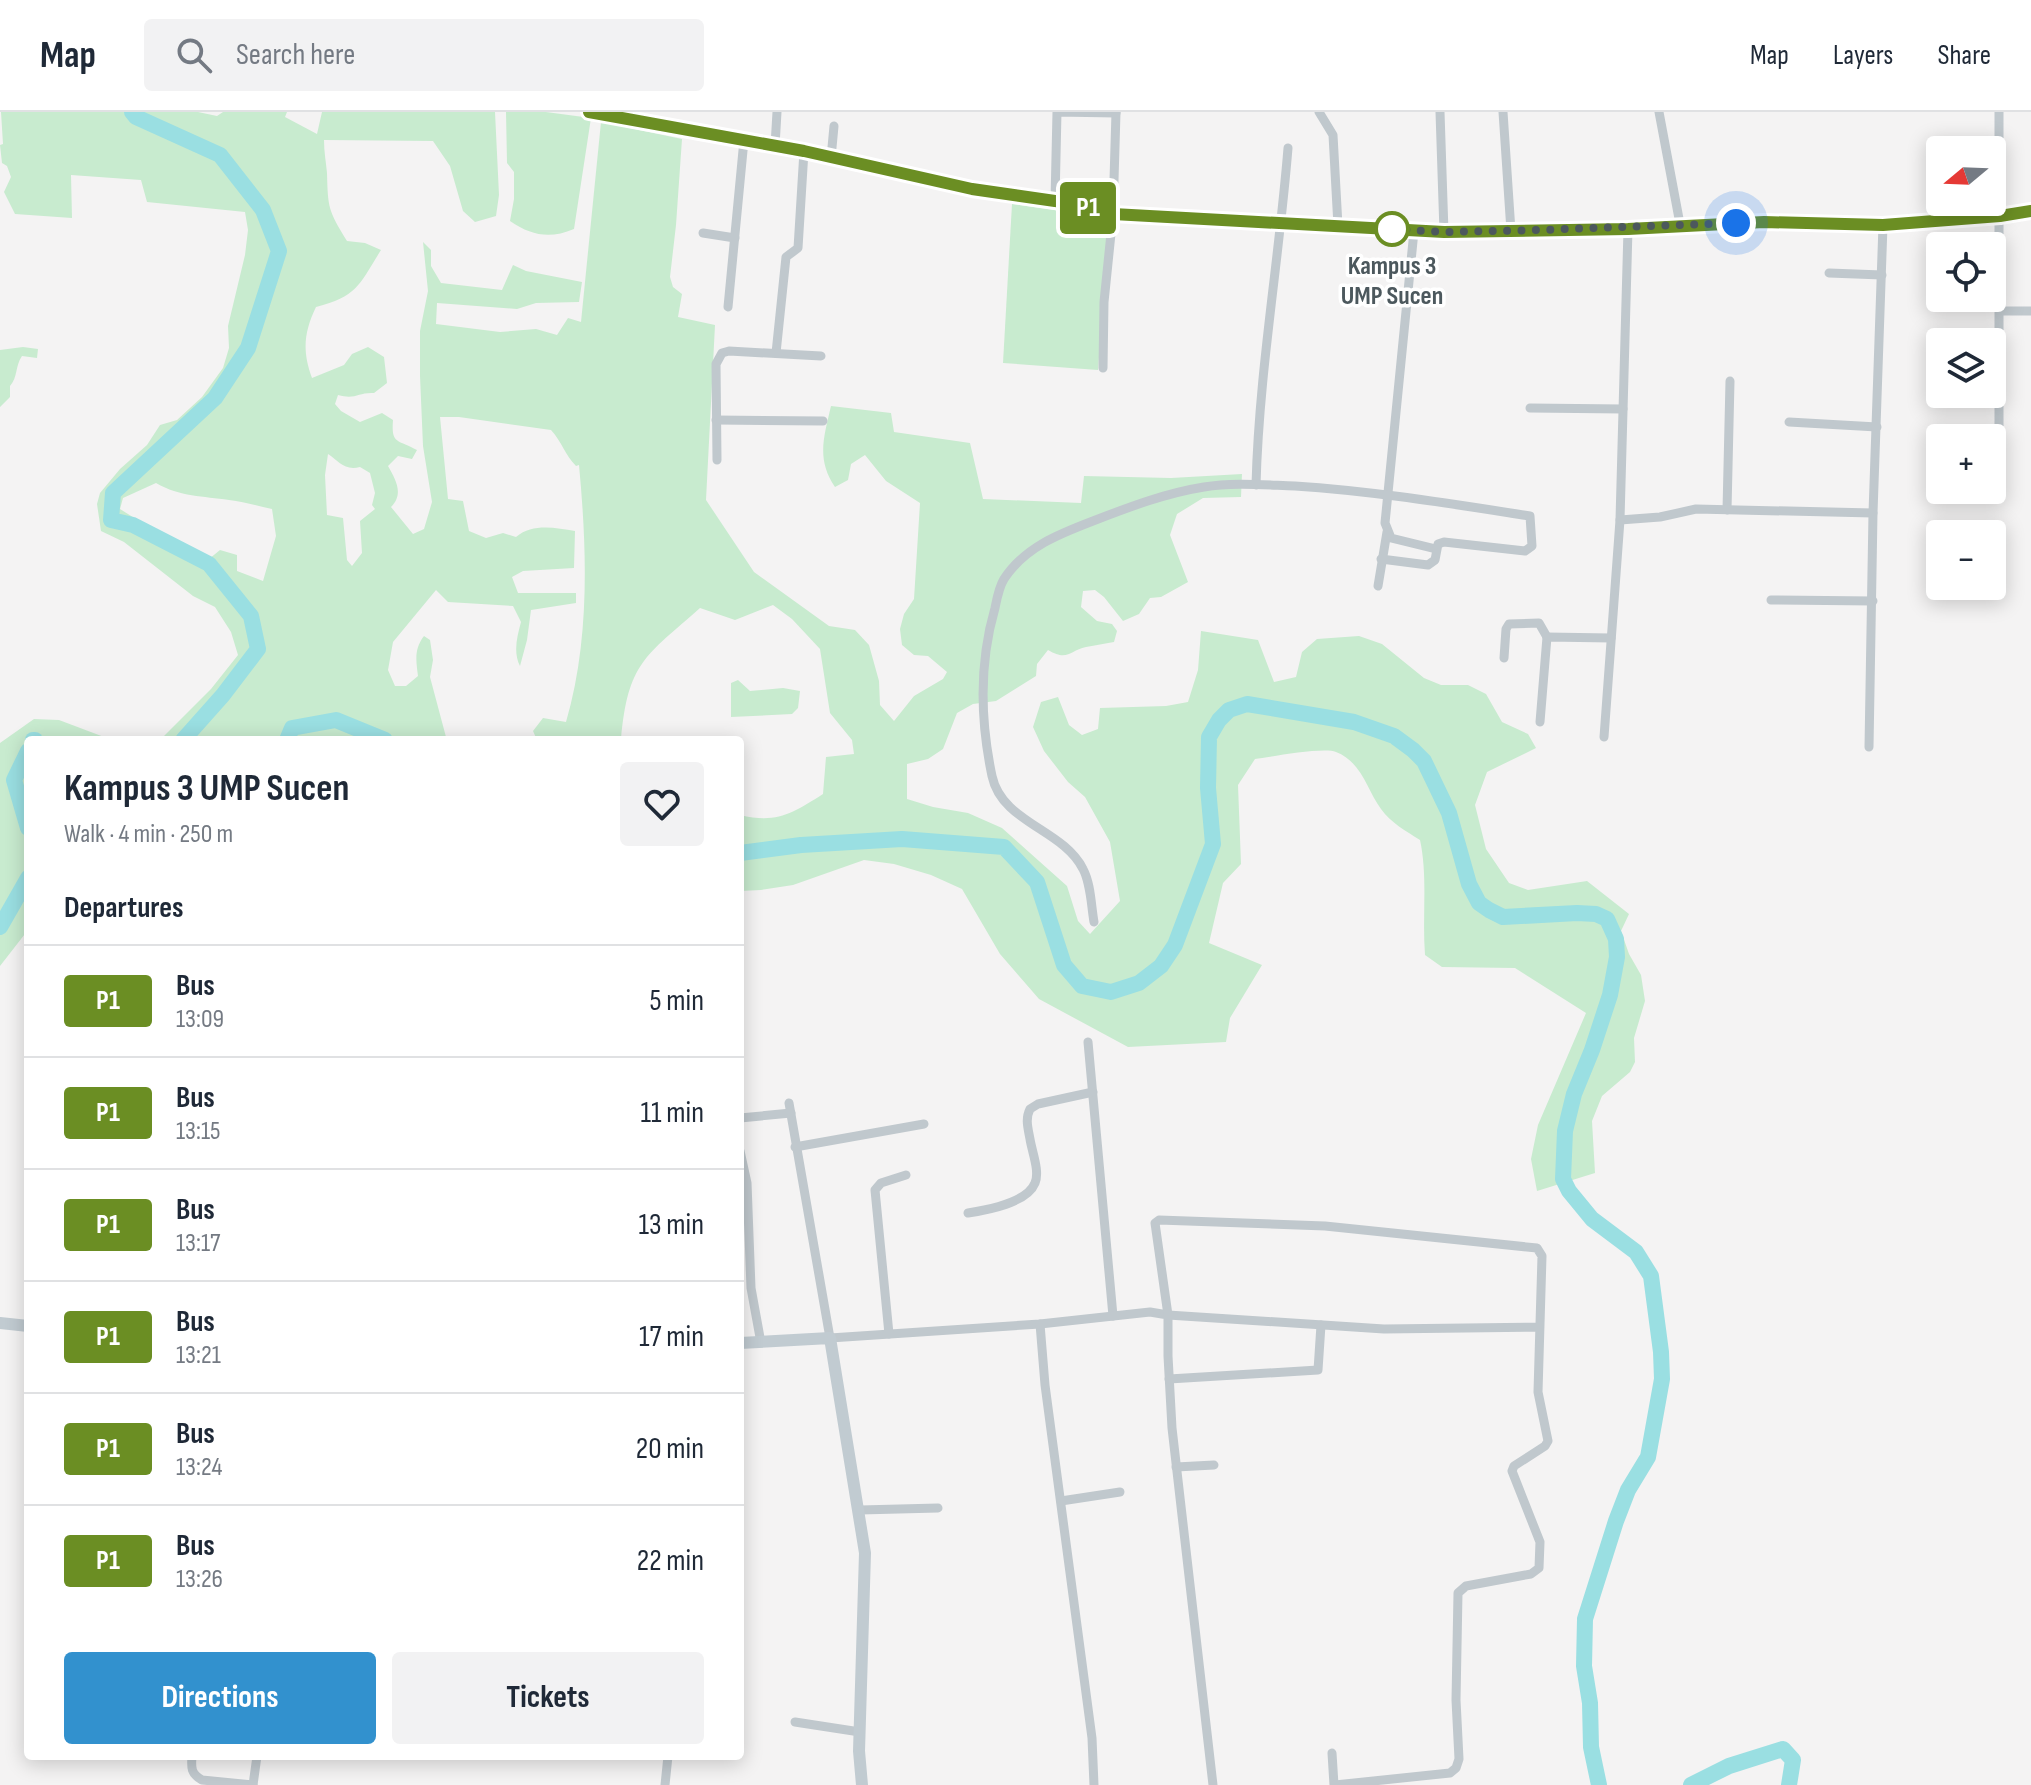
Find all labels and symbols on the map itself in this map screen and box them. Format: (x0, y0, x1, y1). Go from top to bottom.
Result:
north arrow (1926, 136, 2006, 216)
line badge: P1 (1052, 182, 1124, 234)
your location (1716, 203, 1756, 243)
marker: Kampus 3 UMP Sucen (1375, 212, 1409, 246)
place label: Kampus 3 UMP Sucen (1341, 251, 1443, 312)

